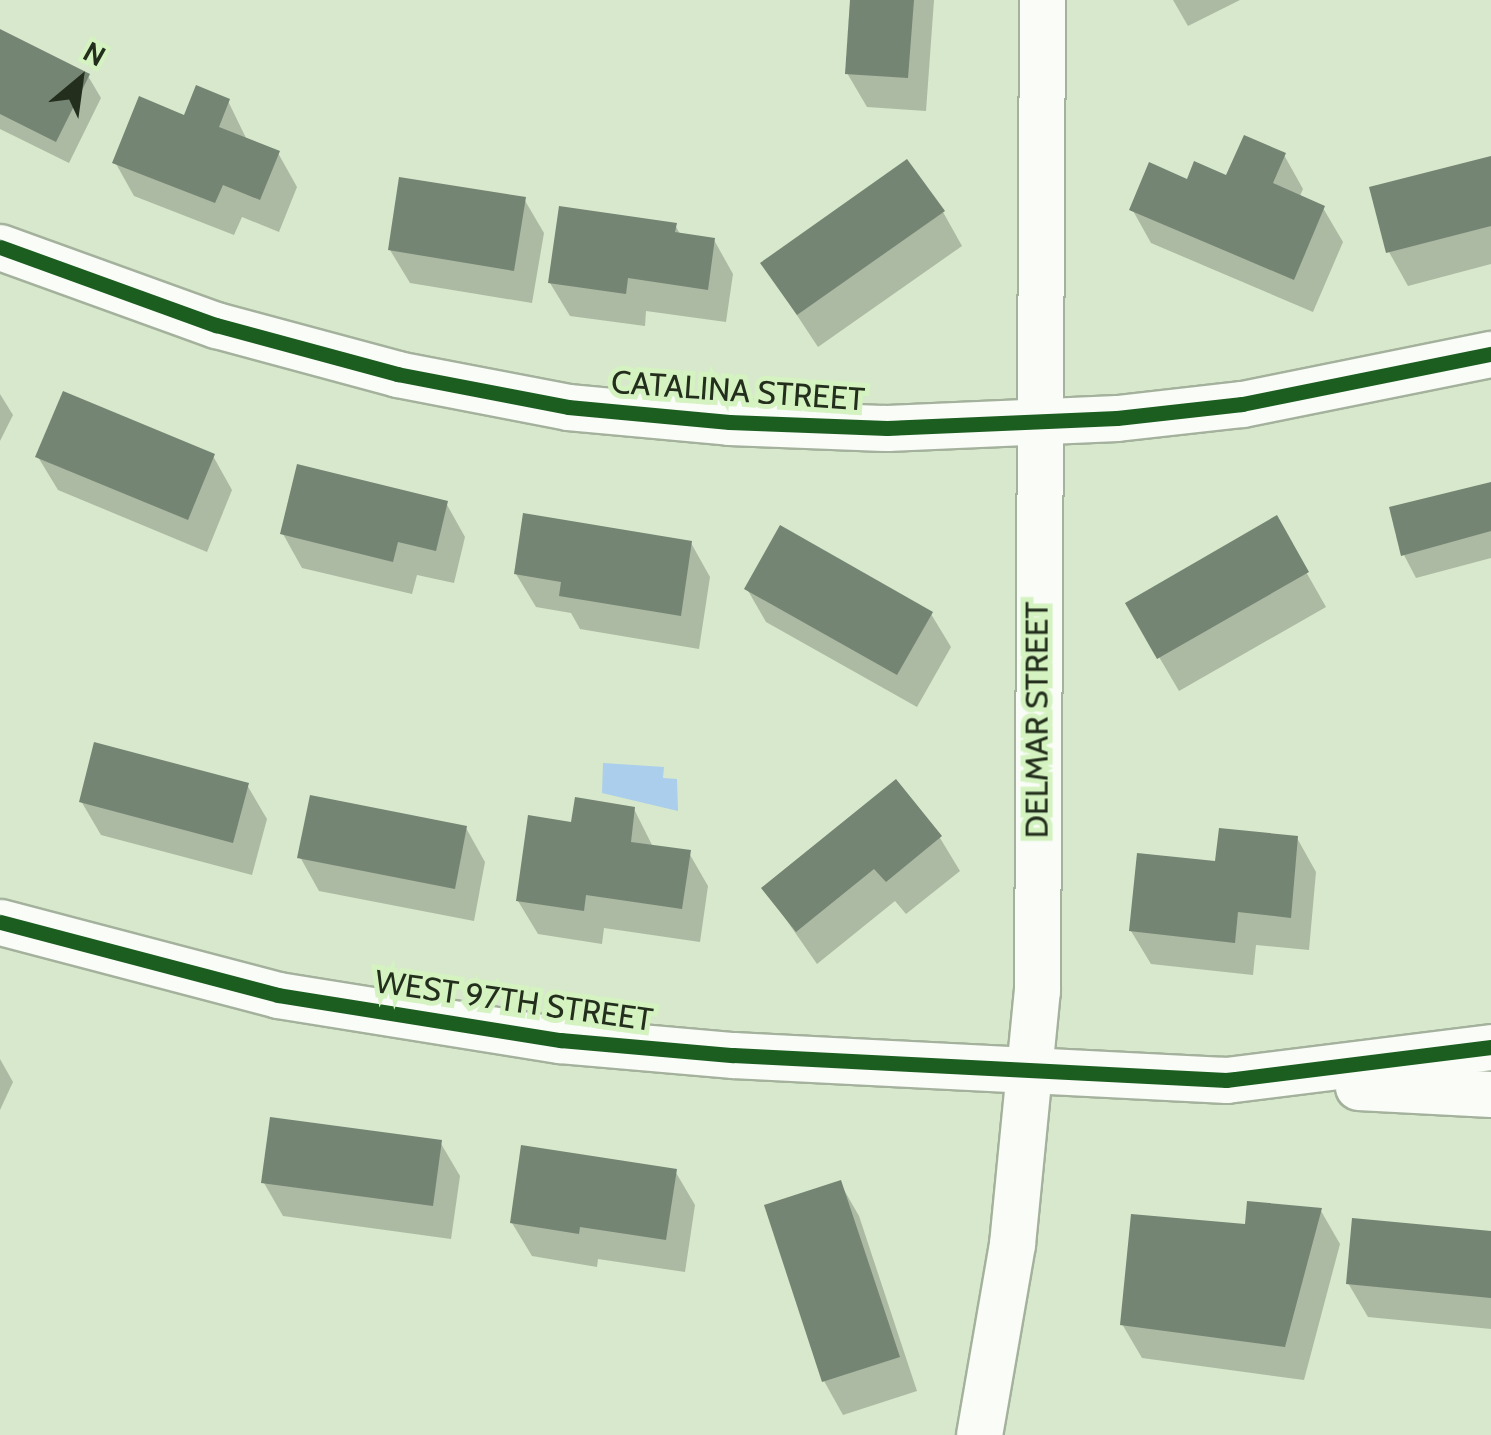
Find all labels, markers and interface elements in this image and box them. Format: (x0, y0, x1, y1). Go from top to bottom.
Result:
north arrow (30, 30, 130, 130)
text: N (78, 34, 111, 73)
street label: CATALINA STREET (610, 363, 866, 419)
street label: DELMAR STREET (1018, 602, 1056, 838)
street label: WEST 97TH STREET (373, 962, 655, 1040)

